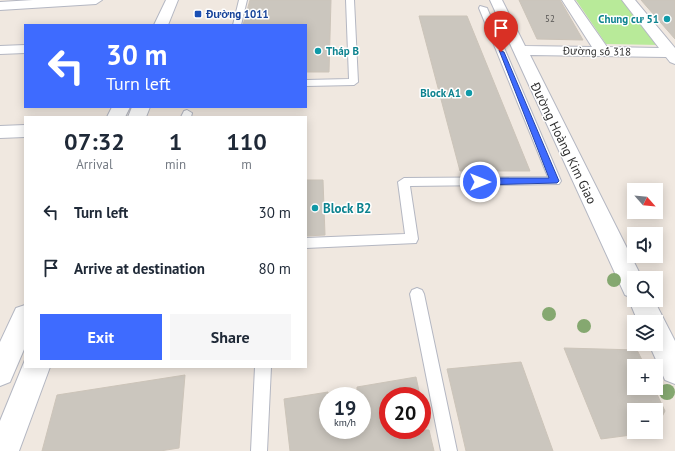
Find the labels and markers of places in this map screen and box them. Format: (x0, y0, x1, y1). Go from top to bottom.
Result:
place label: Đường 1011 (205, 7, 269, 21)
marker: Đường 1011 (193, 9, 203, 19)
pin (484, 11, 518, 52)
place label: Chung cư 51 (598, 12, 659, 26)
marker: Chung cư 51 (662, 14, 672, 24)
place label: Tháp B (326, 44, 359, 58)
marker: Tháp B (313, 46, 323, 56)
place label: Block A1 (420, 86, 461, 100)
marker: Block A1 (464, 88, 474, 98)
place label: Block B2 (323, 200, 371, 217)
marker: Block B2 (310, 203, 320, 213)

